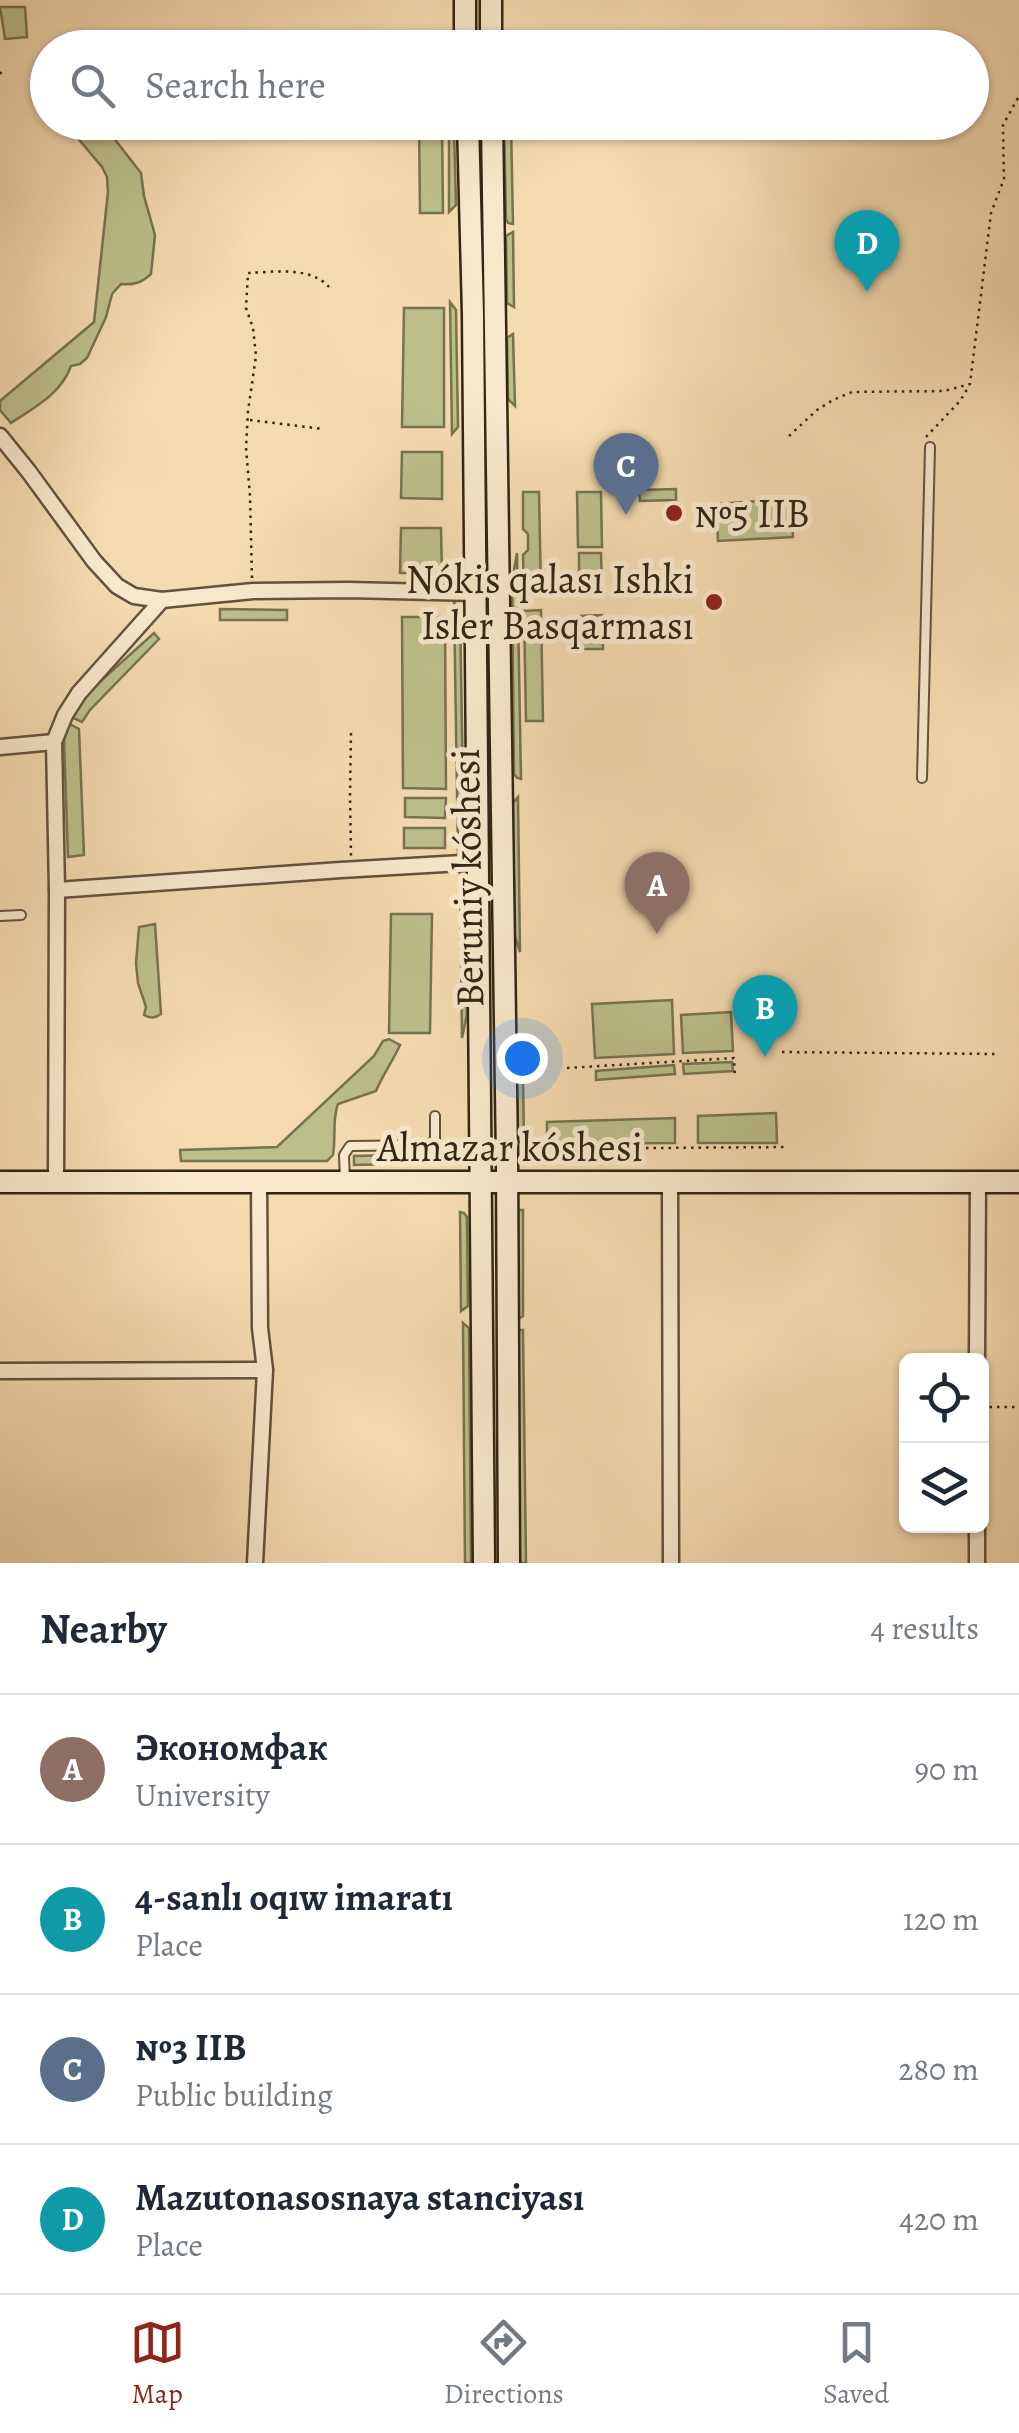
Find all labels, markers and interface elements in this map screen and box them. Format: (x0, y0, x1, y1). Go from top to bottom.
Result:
search box (30, 30, 989, 140)
icon: search (65, 58, 120, 113)
text: Search here (145, 59, 326, 111)
pin: D (834, 210, 900, 292)
pin: C (594, 432, 658, 515)
place label: №5 IIB (694, 486, 810, 541)
marker: №5 IIB (663, 502, 685, 524)
place label: Nókis qalası Ishki Isler Basqarması (406, 552, 694, 653)
marker: Nókis qalası Ishki Isler Basqarması (703, 591, 725, 613)
street label: Beruniy kóshesi (438, 748, 497, 1008)
pin: A (624, 852, 690, 934)
pin: B (732, 974, 798, 1057)
your location (497, 1033, 548, 1084)
street label: Almazar kóshesi (376, 1120, 643, 1175)
map controls (899, 1353, 989, 1533)
button: locate (899, 1353, 989, 1443)
button: layers (899, 1443, 989, 1533)
text: Nearby (40, 1600, 167, 1657)
text: 4 results (870, 1606, 979, 1650)
text: Экономфак (135, 1721, 328, 1773)
text: A (62, 1747, 83, 1791)
text: 90 m (914, 1747, 979, 1791)
text: University (135, 1773, 270, 1817)
text: 4-sanlı oqıw imaratı (135, 1871, 453, 1923)
text: B (62, 1897, 83, 1941)
text: 120 m (903, 1897, 979, 1941)
text: Place (135, 1923, 203, 1967)
text: №3 IIB (135, 2021, 247, 2073)
text: C (63, 2047, 82, 2091)
text: 280 m (898, 2047, 979, 2091)
text: Public building (135, 2073, 333, 2117)
text: Mazutonasosnaya stanciyası (135, 2171, 584, 2223)
text: D (61, 2197, 84, 2241)
text: 420 m (899, 2197, 979, 2241)
text: Place (135, 2223, 203, 2267)
tab: Map (130, 2315, 185, 2413)
tab: Directions (444, 2315, 564, 2413)
tab: Saved (823, 2315, 889, 2413)

